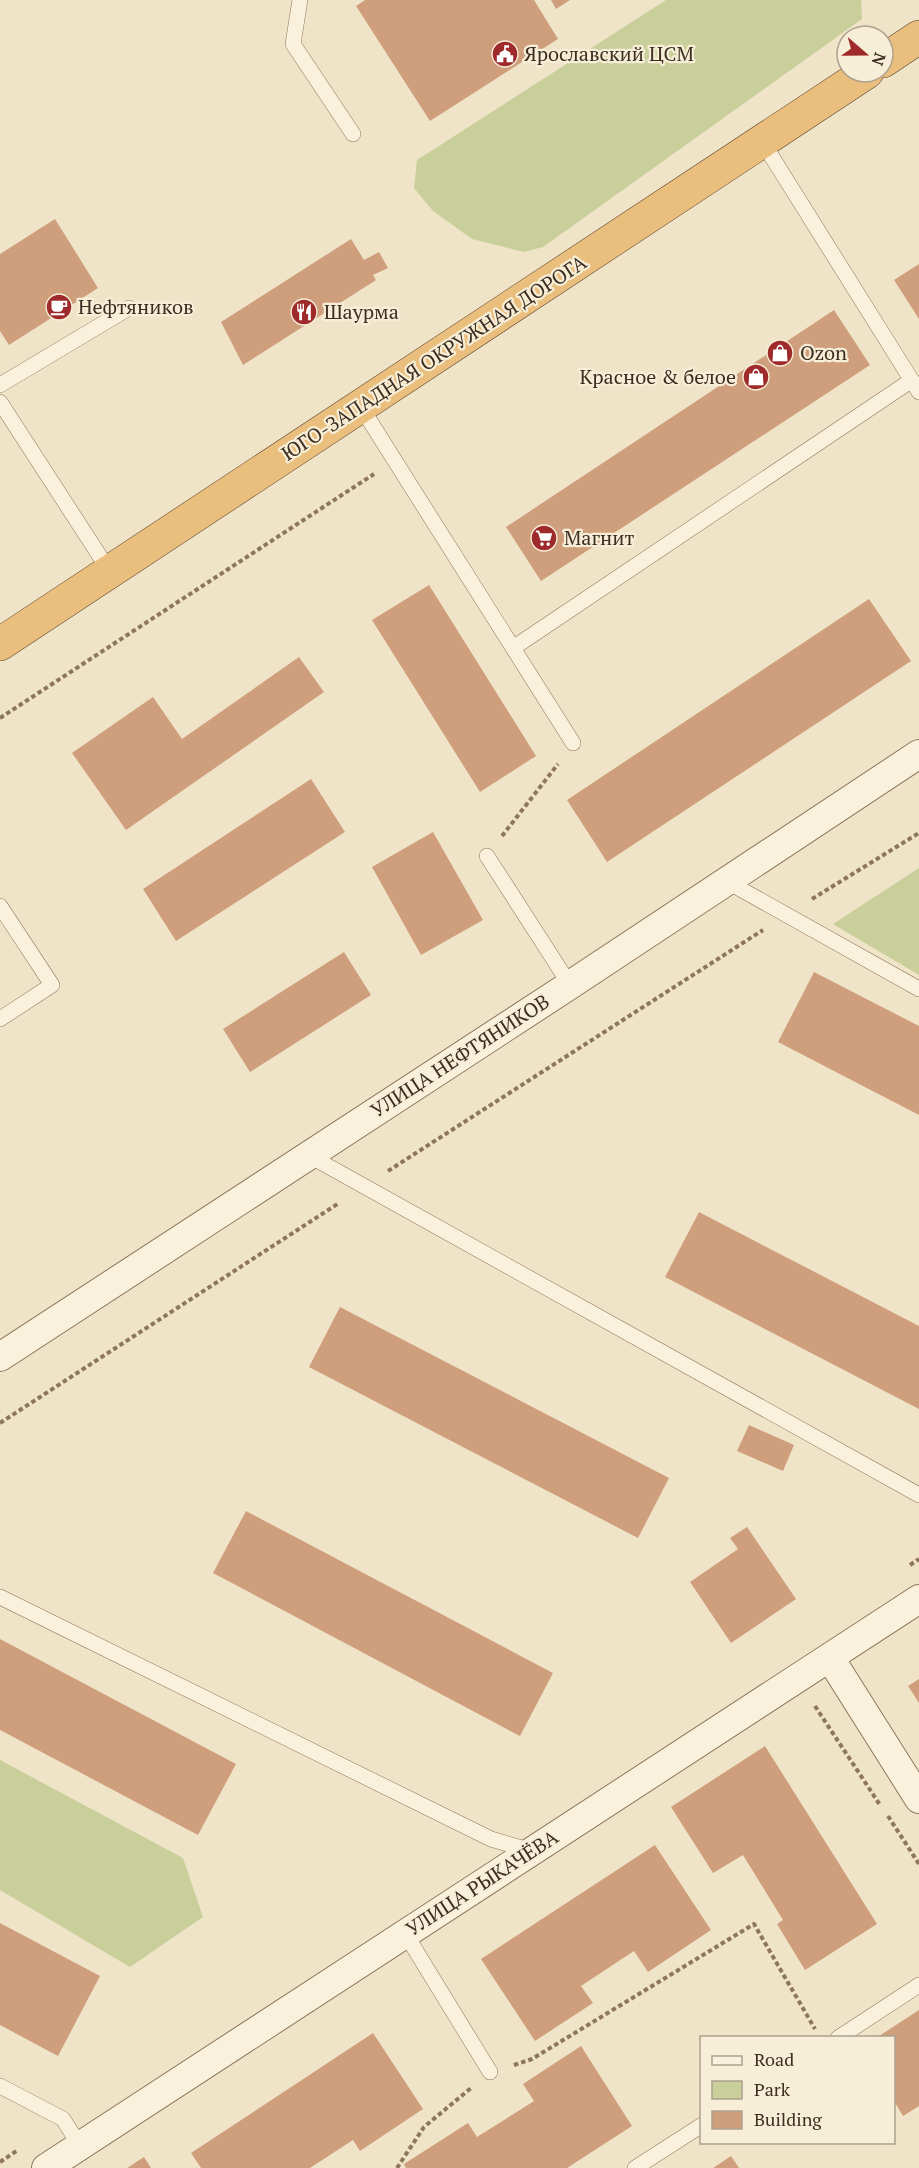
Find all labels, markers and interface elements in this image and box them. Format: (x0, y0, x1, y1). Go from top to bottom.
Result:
north arrow (835, 24, 895, 84)
public building icon: Ярославский ЦСМ (490, 39, 520, 69)
place label: Ярославский ЦСМ (524, 40, 694, 67)
text: N (867, 50, 892, 69)
street label: ЮГО-ЗАПАДНАЯ ОКРУЖНАЯ ДОРОГА (276, 248, 592, 467)
cafe icon: Нефтяников (44, 292, 74, 322)
place label: Нефтяников (78, 293, 194, 320)
restaurant icon: Шаурма (289, 297, 319, 327)
place label: Шаурма (324, 298, 399, 325)
shop icon: Ozon (765, 338, 795, 368)
place label: Ozon (800, 339, 847, 366)
shop icon: Красное & белое (741, 362, 771, 392)
place label: Красное & белое (579, 363, 736, 390)
supermarket icon: Магнит (529, 523, 559, 553)
place label: Магнит (564, 524, 635, 551)
street label: УЛИЦА НЕФТЯНИКОВ (365, 988, 554, 1124)
street label: УЛИЦА РЫКАЧЁВА (400, 1823, 564, 1942)
legend (700, 2036, 895, 2144)
text: Road (754, 2047, 794, 2071)
text: Park (754, 2077, 791, 2101)
text: Building (754, 2107, 822, 2131)

